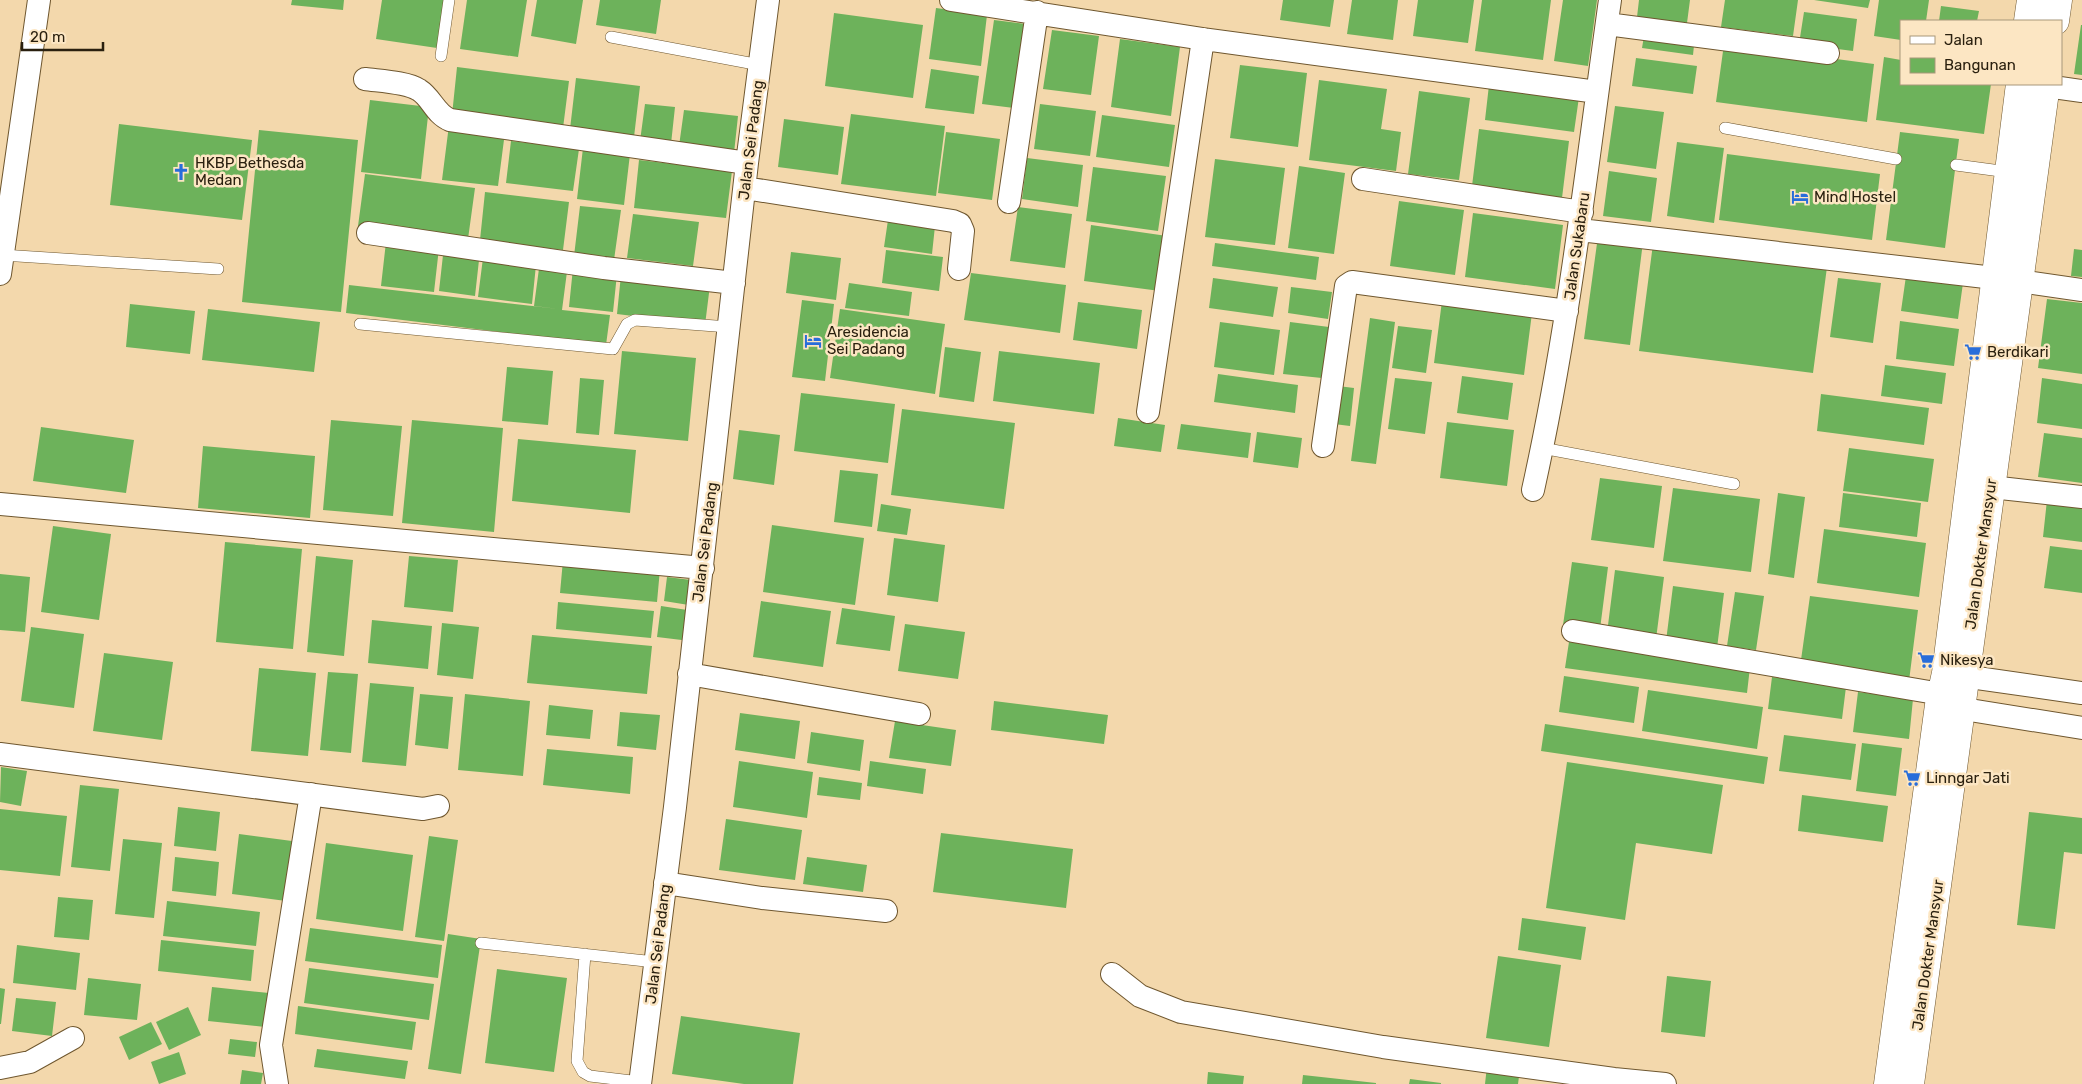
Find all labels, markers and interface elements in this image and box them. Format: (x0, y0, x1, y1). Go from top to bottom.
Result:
scale bar (22, 20, 104, 52)
legend (1900, 20, 2062, 85)
text: 20 m (30, 28, 65, 46)
text: Jalan (1944, 31, 1983, 49)
text: Bangunan (1944, 56, 2016, 74)
street label: Jalan Sei Padang (735, 79, 767, 201)
place label: HKBP Bethesda Medan (195, 154, 304, 189)
church icon: HKBP Bethesda Medan (171, 162, 191, 182)
hotel icon: Mind Hostel (1790, 187, 1810, 207)
place label: Mind Hostel (1814, 188, 1896, 206)
street label: Jalan Sukabaru (1561, 191, 1593, 301)
place label: Aresidencia Sei Padang (827, 323, 909, 358)
hotel icon: Aresidencia Sei Padang (803, 331, 823, 351)
supermarket icon: Berdikari (1963, 342, 1983, 362)
place label: Berdikari (1987, 343, 2049, 361)
street label: Jalan Dokter Mansyur (1962, 477, 2001, 631)
street label: Jalan Sei Padang (689, 481, 721, 603)
supermarket icon: Nikesya (1916, 650, 1936, 670)
place label: Nikesya (1940, 651, 1993, 669)
supermarket icon: Linngar Jati (1902, 768, 1922, 788)
place label: Linngar Jati (1926, 769, 2010, 787)
street label: Jalan Dokter Mansyur (1909, 878, 1948, 1032)
street label: Jalan Sei Padang (642, 883, 674, 1005)

